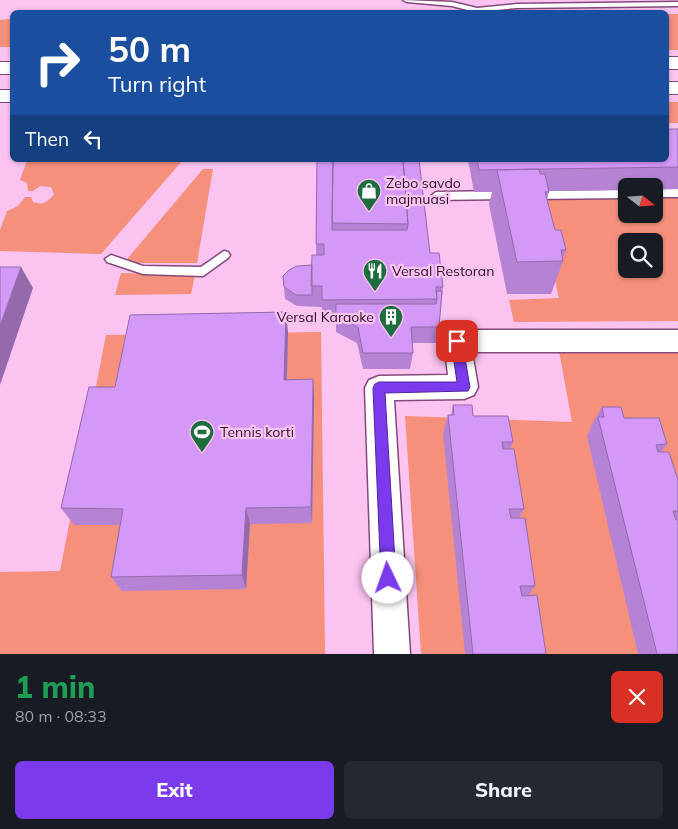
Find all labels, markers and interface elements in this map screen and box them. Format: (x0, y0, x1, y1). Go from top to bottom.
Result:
text: 50 m (108, 27, 191, 71)
icon: right (25, 30, 90, 95)
text: Turn right (108, 70, 206, 98)
icon: left (79, 125, 107, 153)
text: Then (25, 127, 69, 151)
place label: Zebo savdo majmuasi (386, 174, 461, 208)
shop icon: Zebo savdo majmuasi (356, 178, 382, 212)
north arrow (618, 178, 662, 222)
map controls (618, 178, 663, 278)
button: search (618, 233, 663, 278)
restaurant icon: Versal Restoran (362, 258, 388, 292)
place label: Versal Restoran (392, 262, 494, 280)
building icon: Versal Karaoke (378, 304, 404, 338)
place label: Versal Karaoke (277, 308, 374, 326)
pin (436, 320, 478, 362)
icon: arrive (443, 327, 471, 355)
sports icon: Tennis korti (189, 419, 215, 453)
place label: Tennis korti (220, 423, 294, 441)
position arrow (361, 551, 413, 603)
text: 1 min (15, 668, 95, 706)
button: close (611, 671, 663, 723)
text: 80 m · 08:33 (15, 706, 107, 726)
button: Exit (15, 761, 334, 819)
button: Share (344, 761, 663, 819)

